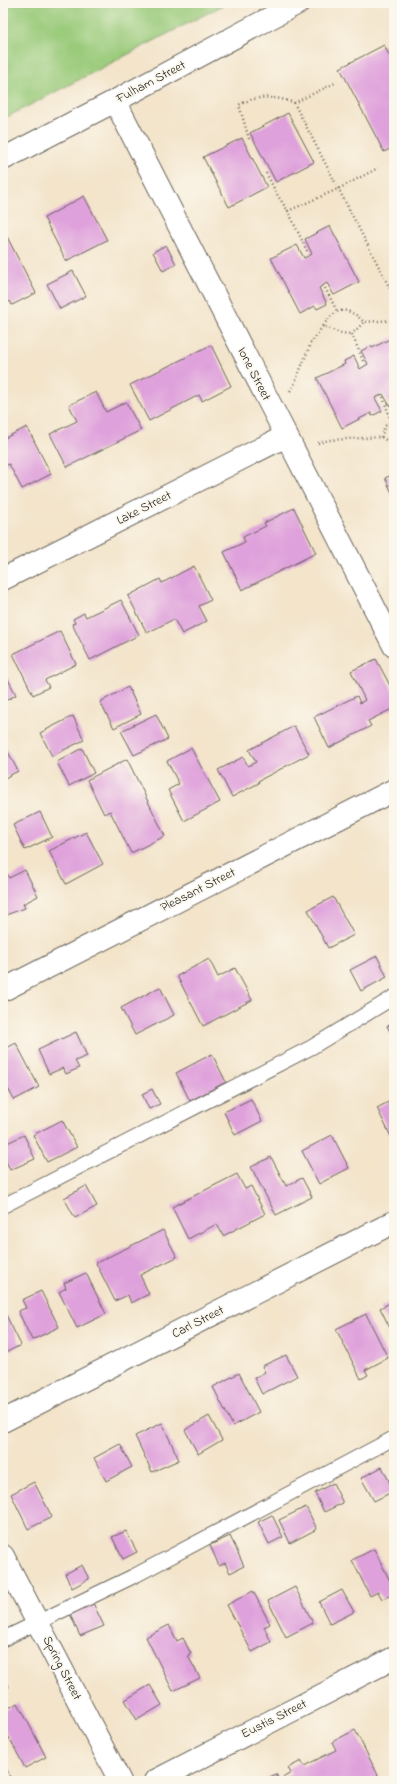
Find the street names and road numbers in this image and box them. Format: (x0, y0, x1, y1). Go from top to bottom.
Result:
street label: Fulham Street (112, 55, 190, 109)
street label: Ione Street (232, 344, 276, 405)
street label: Lake Street (113, 486, 175, 530)
street label: Pleasant Street (157, 863, 239, 917)
street label: Carl Street (169, 1300, 228, 1343)
street label: Spring Street (37, 1632, 87, 1705)
street label: Eustis Street (238, 1694, 311, 1744)

